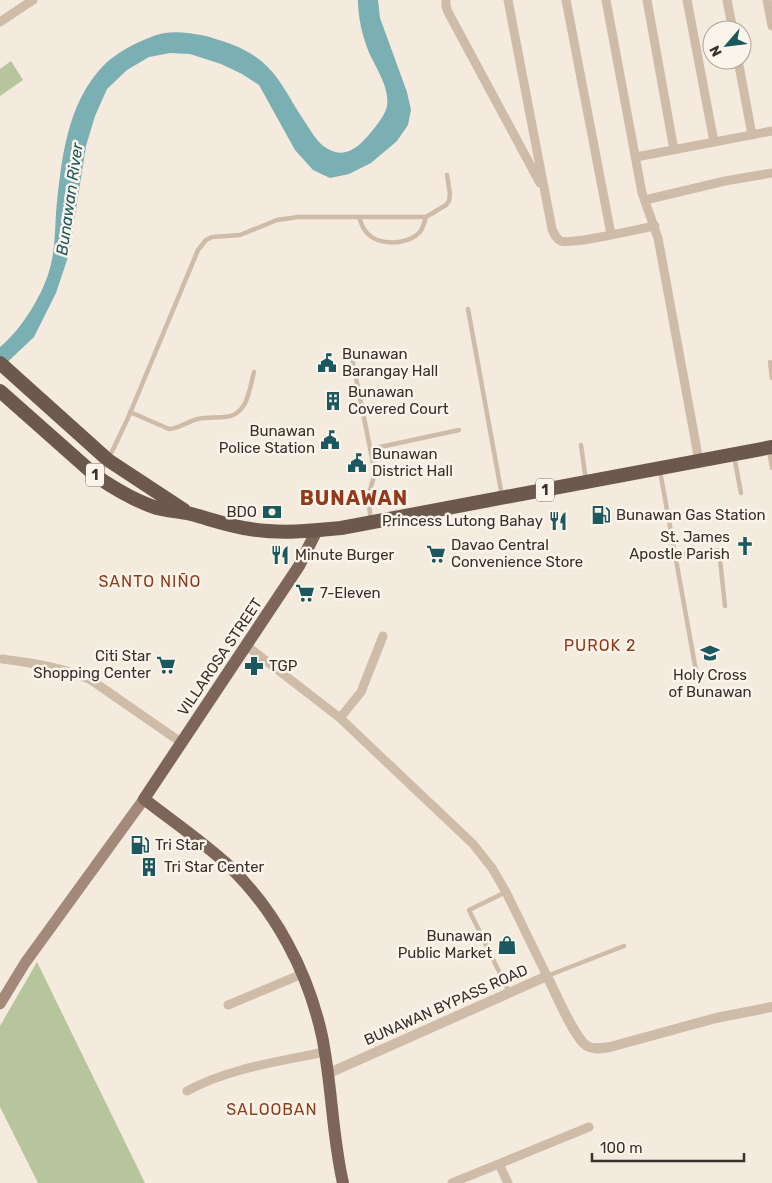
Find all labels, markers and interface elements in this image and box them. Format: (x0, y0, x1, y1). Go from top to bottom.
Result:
north arrow (702, 20, 752, 70)
text: N (706, 42, 726, 59)
water label: Bunawan River (52, 141, 87, 256)
place label: Bunawan Barangay Hall (342, 345, 438, 380)
public building icon: Bunawan Barangay Hall (316, 352, 338, 374)
place label: Bunawan Covered Court (348, 383, 449, 418)
building icon: Bunawan Covered Court (322, 390, 344, 412)
place label: Bunawan Police Station (219, 422, 315, 457)
public building icon: Bunawan Police Station (319, 429, 341, 451)
place label: Bunawan District Hall (372, 445, 453, 480)
public building icon: Bunawan District Hall (346, 452, 368, 474)
road number: 1 (86, 464, 104, 486)
road number: 1 (536, 478, 554, 502)
district label: BUNAWAN (300, 486, 408, 510)
bank icon: BDO (261, 501, 283, 523)
place label: BDO (226, 503, 257, 521)
fuel station icon: Bunawan Gas Station (590, 504, 612, 526)
place label: Bunawan Gas Station (616, 506, 766, 524)
restaurant icon: Princess Lutong Bahay (547, 510, 569, 532)
place label: Princess Lutong Bahay (382, 512, 543, 530)
place label: St. James Apostle Parish (629, 528, 730, 563)
church icon: St. James Apostle Parish (734, 535, 756, 557)
place label: Davao Central Convenience Store (451, 536, 583, 571)
supermarket icon: Davao Central Convenience Store (425, 543, 447, 565)
restaurant icon: Minute Burger (269, 544, 291, 566)
place label: Minute Burger (295, 546, 395, 564)
district label: SANTO NIÑO (99, 572, 201, 591)
supermarket icon: 7-Eleven (294, 582, 316, 604)
place label: 7-Eleven (320, 584, 381, 602)
street label: VILLAROSA STREET (174, 595, 266, 719)
district label: PUROK 2 (564, 636, 636, 655)
school or university icon: Holy Cross of Bunawan (699, 642, 721, 664)
place label: Citi Star Shopping Center (33, 647, 151, 682)
supermarket icon: Citi Star Shopping Center (155, 654, 177, 676)
pharmacy icon: TGP (243, 655, 265, 677)
place label: TGP (269, 657, 298, 675)
place label: Holy Cross of Bunawan (668, 666, 752, 701)
fuel station icon: Tri Star (129, 834, 151, 856)
place label: Tri Star (155, 836, 205, 854)
building icon: Tri Star Center (138, 856, 160, 878)
place label: Tri Star Center (164, 858, 265, 876)
place label: Bunawan Public Market (398, 927, 492, 962)
shop icon: Bunawan Public Market (496, 934, 518, 956)
street label: BUNAWAN BYPASS ROAD (361, 961, 531, 1049)
district label: SALOOBAN (226, 1100, 318, 1119)
scale bar (592, 1130, 744, 1162)
text: 100 m (600, 1139, 642, 1157)

